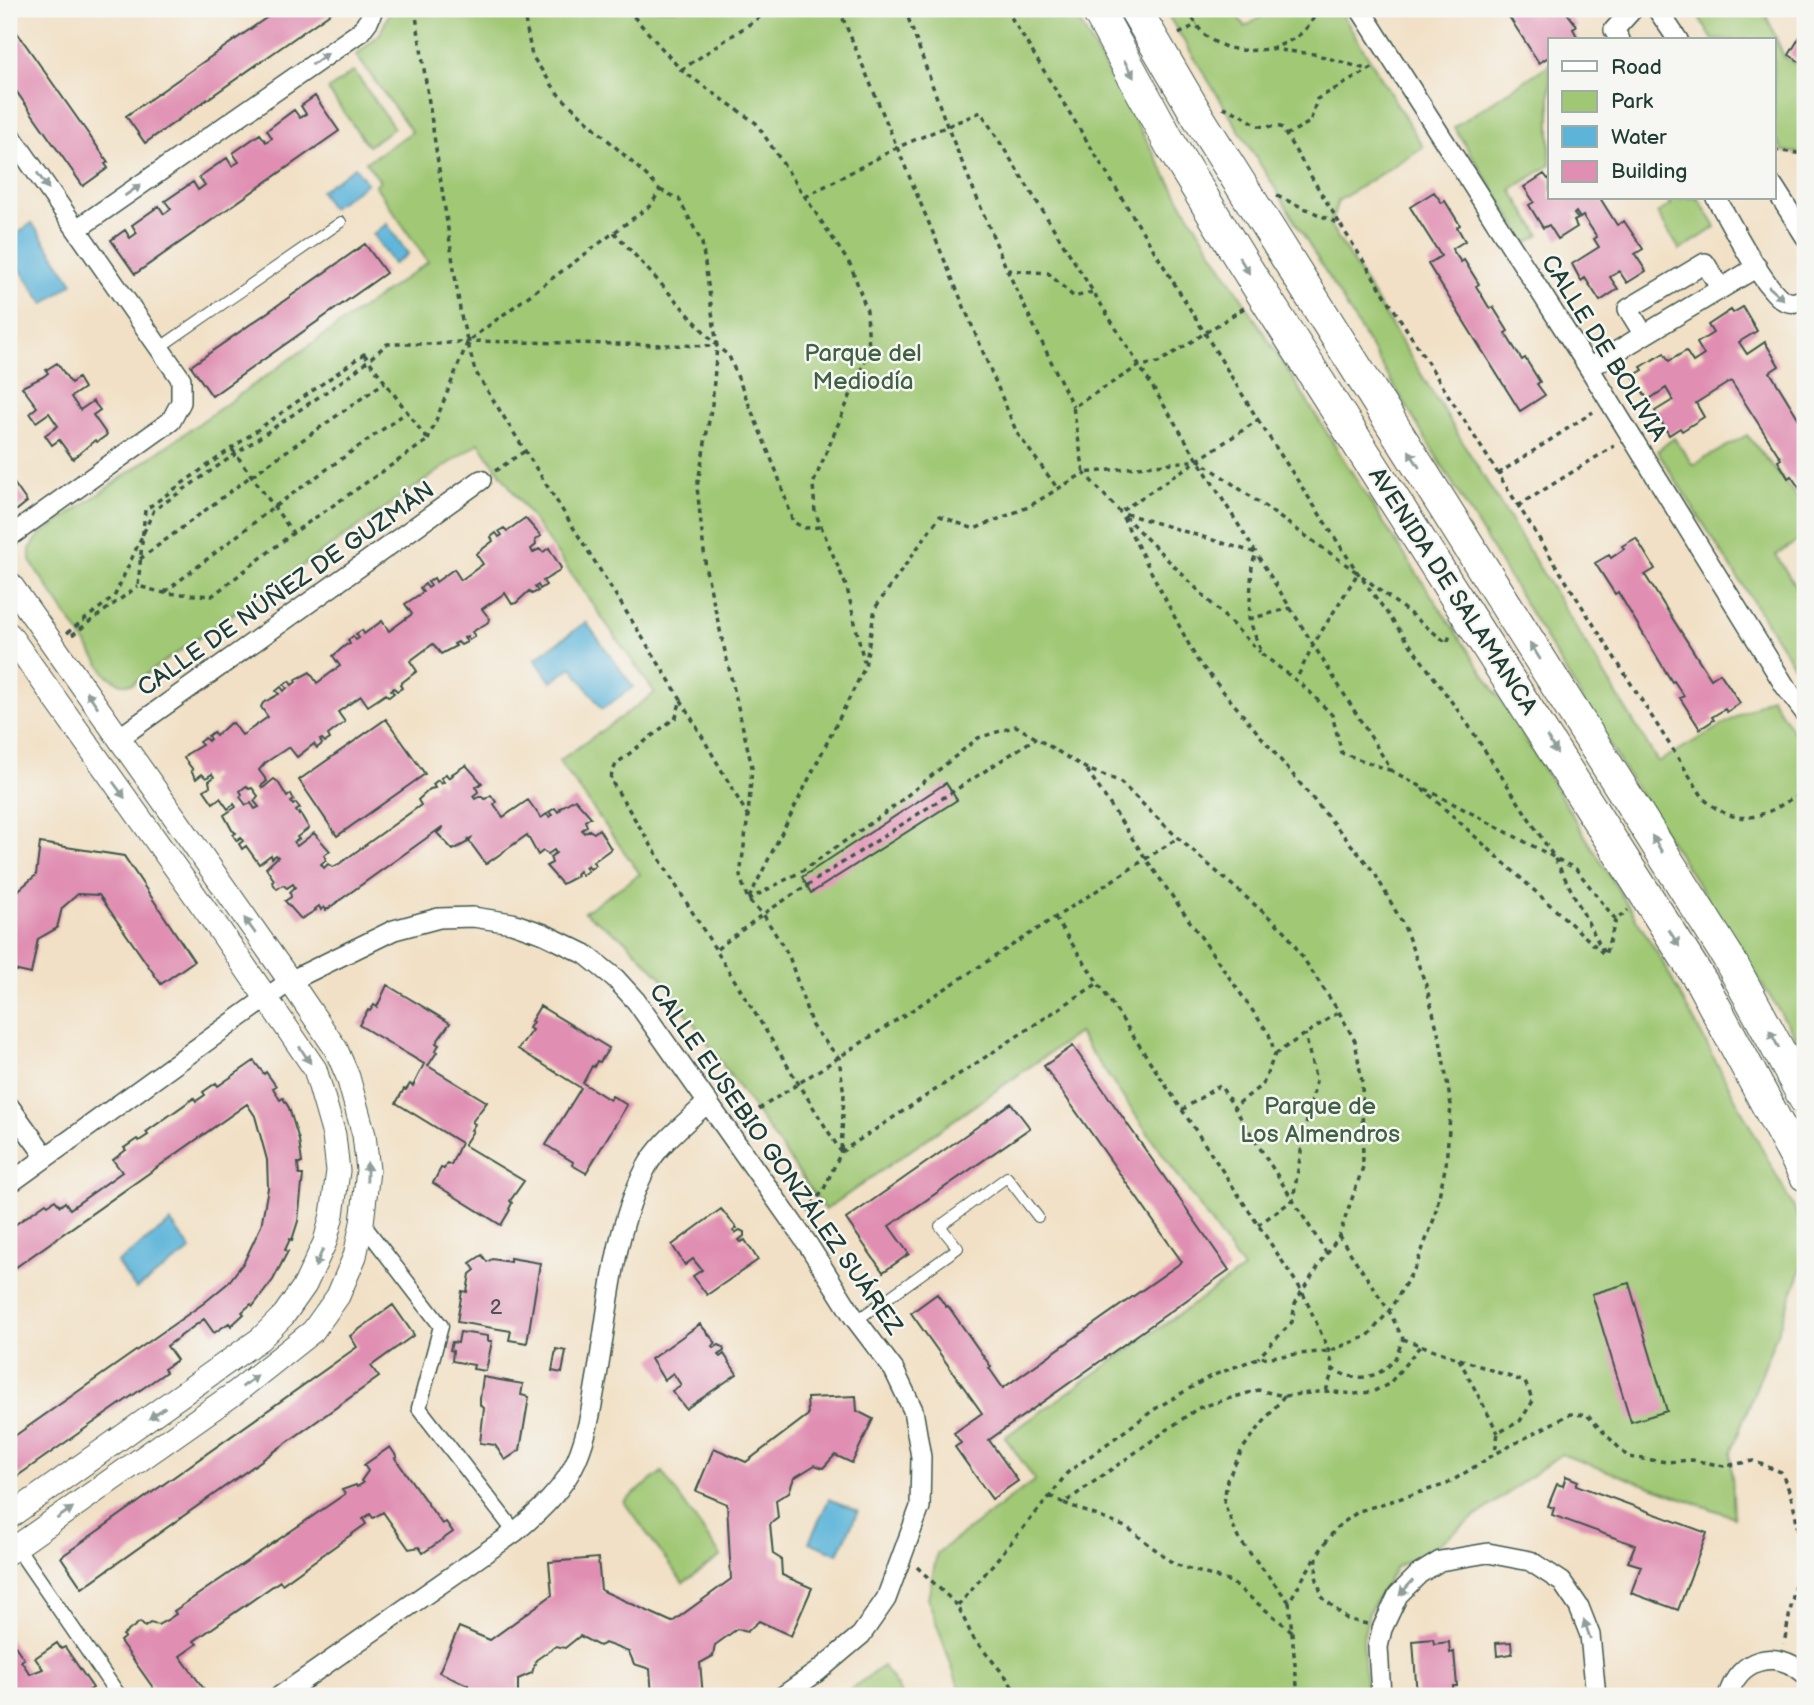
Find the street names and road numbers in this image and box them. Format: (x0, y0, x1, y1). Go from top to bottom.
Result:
street label: CALLE DE BOLIVIA (1535, 249, 1673, 447)
street label: AVENIDA DE SALAMANCA (1362, 462, 1544, 720)
street label: CALLE DE NÚÑEZ DE GUZMÁN (132, 474, 440, 703)
street label: CALLE EUSEBIO GONZÁLEZ SUÁREZ (643, 977, 910, 1340)

